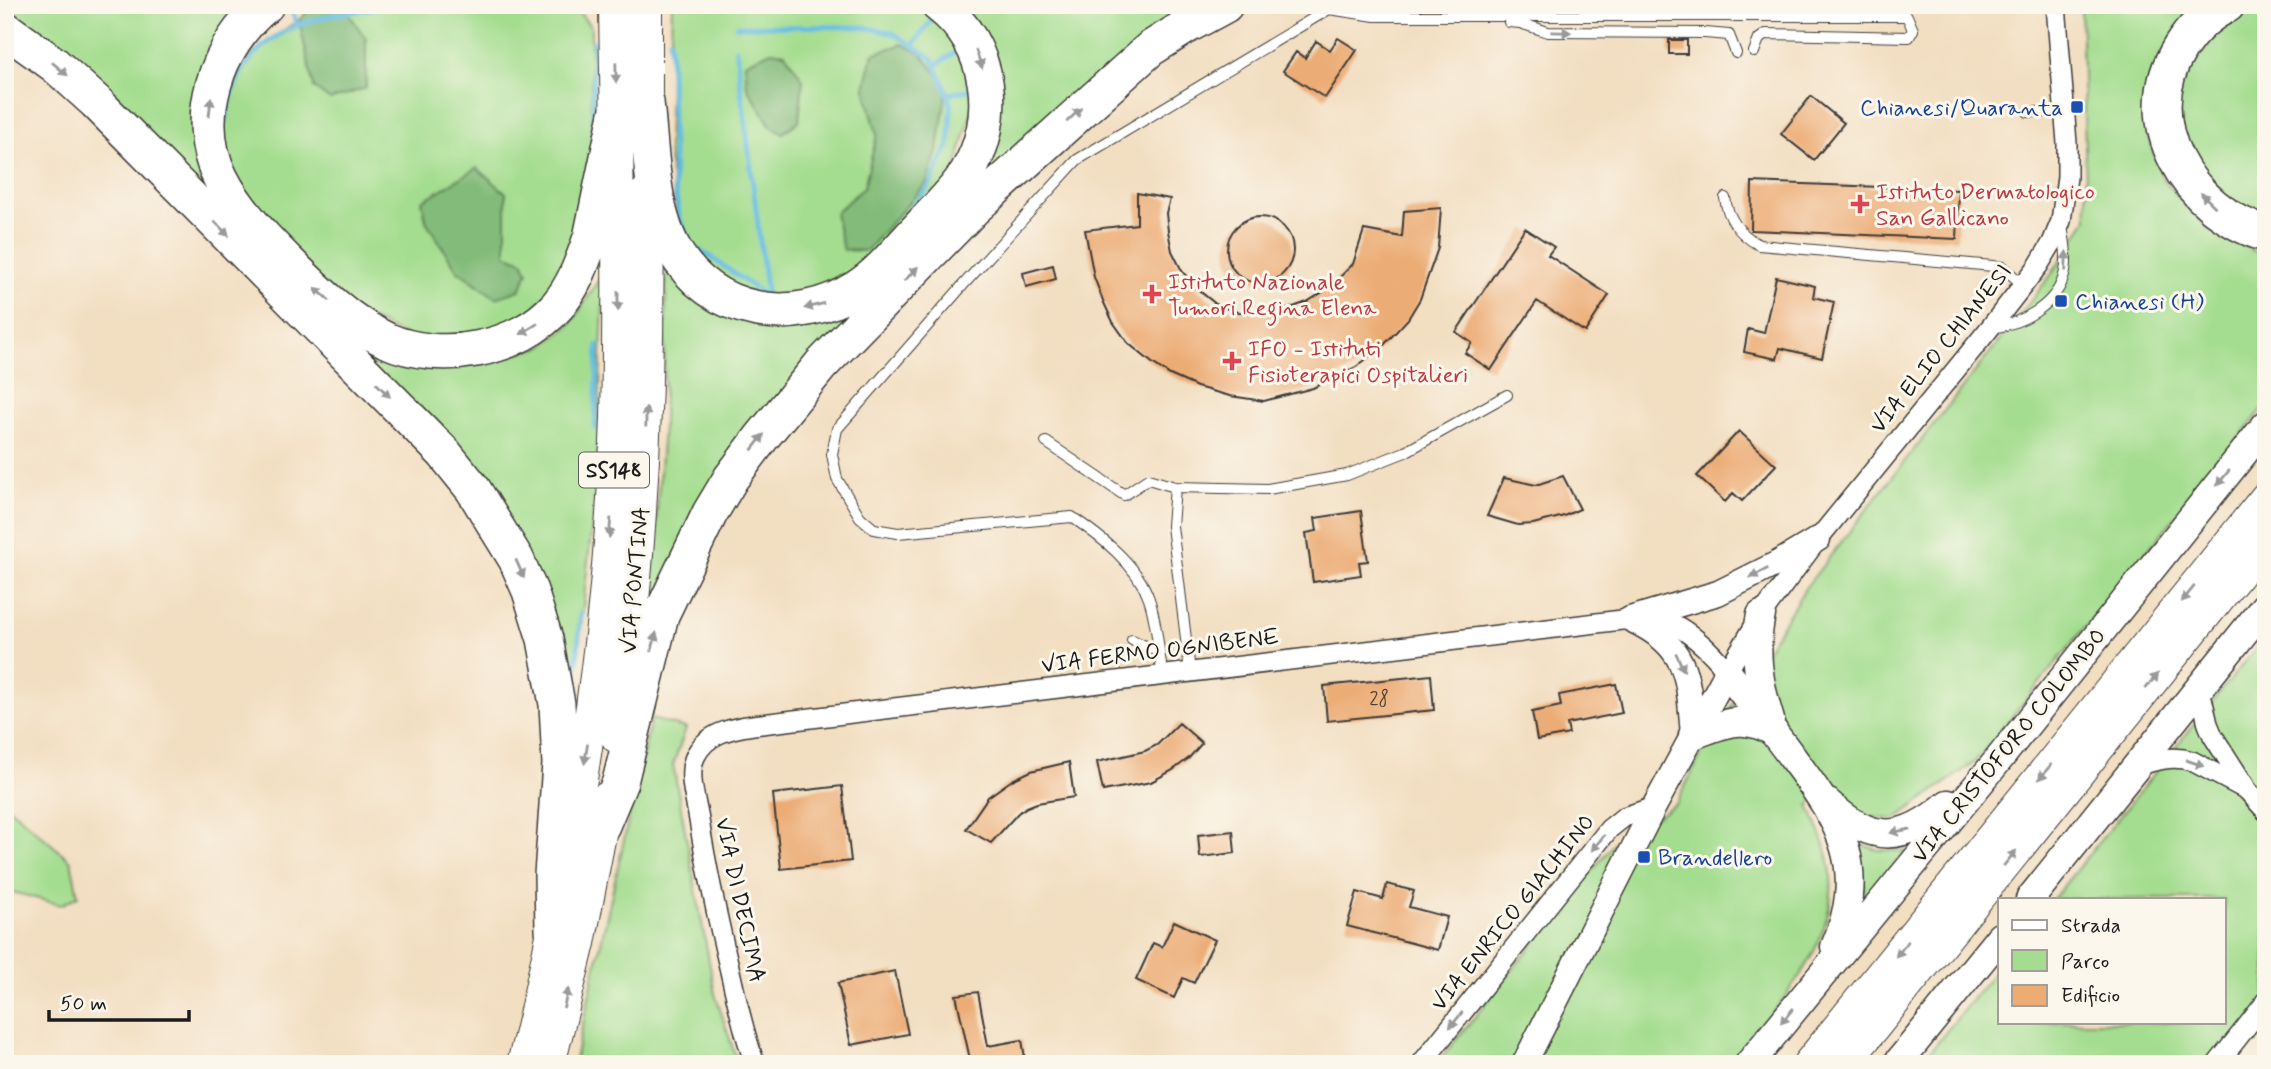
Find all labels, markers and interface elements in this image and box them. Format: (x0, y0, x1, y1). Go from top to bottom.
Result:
one-way arrow (1550, 26, 1572, 38)
one-way arrow (974, 49, 985, 70)
one-way arrow (50, 62, 68, 77)
one-way arrow (610, 63, 622, 85)
place label: Chianesi/Quaranta (1860, 94, 2063, 124)
one-way arrow (204, 96, 215, 118)
marker: Chianesi/Quaranta (2069, 99, 2085, 115)
one-way arrow (1065, 108, 1082, 124)
place label: Istituto Dermatologico San Gallicano (1876, 178, 2095, 234)
one-way arrow (2199, 192, 2216, 209)
marker: Istituto Dermatologico San Gallicano (1850, 194, 1870, 214)
one-way arrow (214, 220, 231, 237)
one-way arrow (2060, 250, 2071, 272)
street label: VIA ELIO CHIANESI (1864, 258, 2019, 440)
one-way arrow (903, 266, 919, 283)
place label: Istituto Nazionale Tumori Regina Elena (1168, 268, 1377, 326)
marker: Istituto Nazionale Tumori Regina Elena (1142, 284, 1162, 304)
one-way arrow (314, 286, 331, 302)
place label: Chianesi (H) (2075, 288, 2204, 318)
one-way arrow (612, 290, 624, 312)
marker: Chianesi (H) (2053, 293, 2069, 309)
one-way arrow (803, 301, 825, 312)
one-way arrow (519, 322, 538, 335)
place label: IFO - Istituti Fisioterapici Ospitalieri (1248, 335, 1468, 391)
marker: IFO - Istituti Fisioterapici Ospitalieri (1222, 351, 1242, 371)
one-way arrow (374, 381, 390, 398)
one-way arrow (640, 406, 652, 428)
one-way arrow (751, 433, 765, 451)
road number: SS148 (579, 452, 649, 488)
one-way arrow (2216, 469, 2231, 486)
street label: VIA PONTINA (615, 505, 657, 655)
one-way arrow (604, 517, 615, 539)
one-way arrow (514, 559, 526, 579)
one-way arrow (1749, 567, 1769, 579)
one-way arrow (2181, 586, 2196, 603)
street label: VIA FERMO OGNIBENE (1040, 623, 1281, 681)
street label: VIA CRISTOFORO COLOMBO (1905, 623, 2114, 870)
one-way arrow (649, 631, 660, 653)
one-way arrow (1674, 652, 1686, 672)
one-way arrow (2145, 672, 2160, 690)
house number: 28 (1369, 687, 1389, 712)
one-way arrow (580, 744, 591, 766)
one-way arrow (2184, 758, 2205, 769)
one-way arrow (2038, 762, 2053, 780)
street label: VIA ENRICO GIACHINO (1425, 809, 1602, 1018)
street label: VIA DI DECIMA (707, 815, 771, 986)
one-way arrow (1889, 826, 1911, 837)
one-way arrow (1591, 834, 1606, 851)
place label: Brandellero (1658, 844, 1772, 874)
marker: Brandellero (1636, 849, 1652, 865)
one-way arrow (2003, 850, 2018, 868)
legend (1998, 898, 2226, 1024)
text: Strada (2061, 912, 2121, 940)
one-way arrow (1895, 939, 1910, 957)
text: Parco (2061, 948, 2109, 976)
scale bar (49, 978, 189, 1022)
text: Edificio (2061, 982, 2120, 1010)
one-way arrow (561, 986, 572, 1008)
text: 50 m (60, 990, 107, 1018)
one-way arrow (1779, 1007, 1794, 1025)
one-way arrow (1448, 1011, 1463, 1029)

